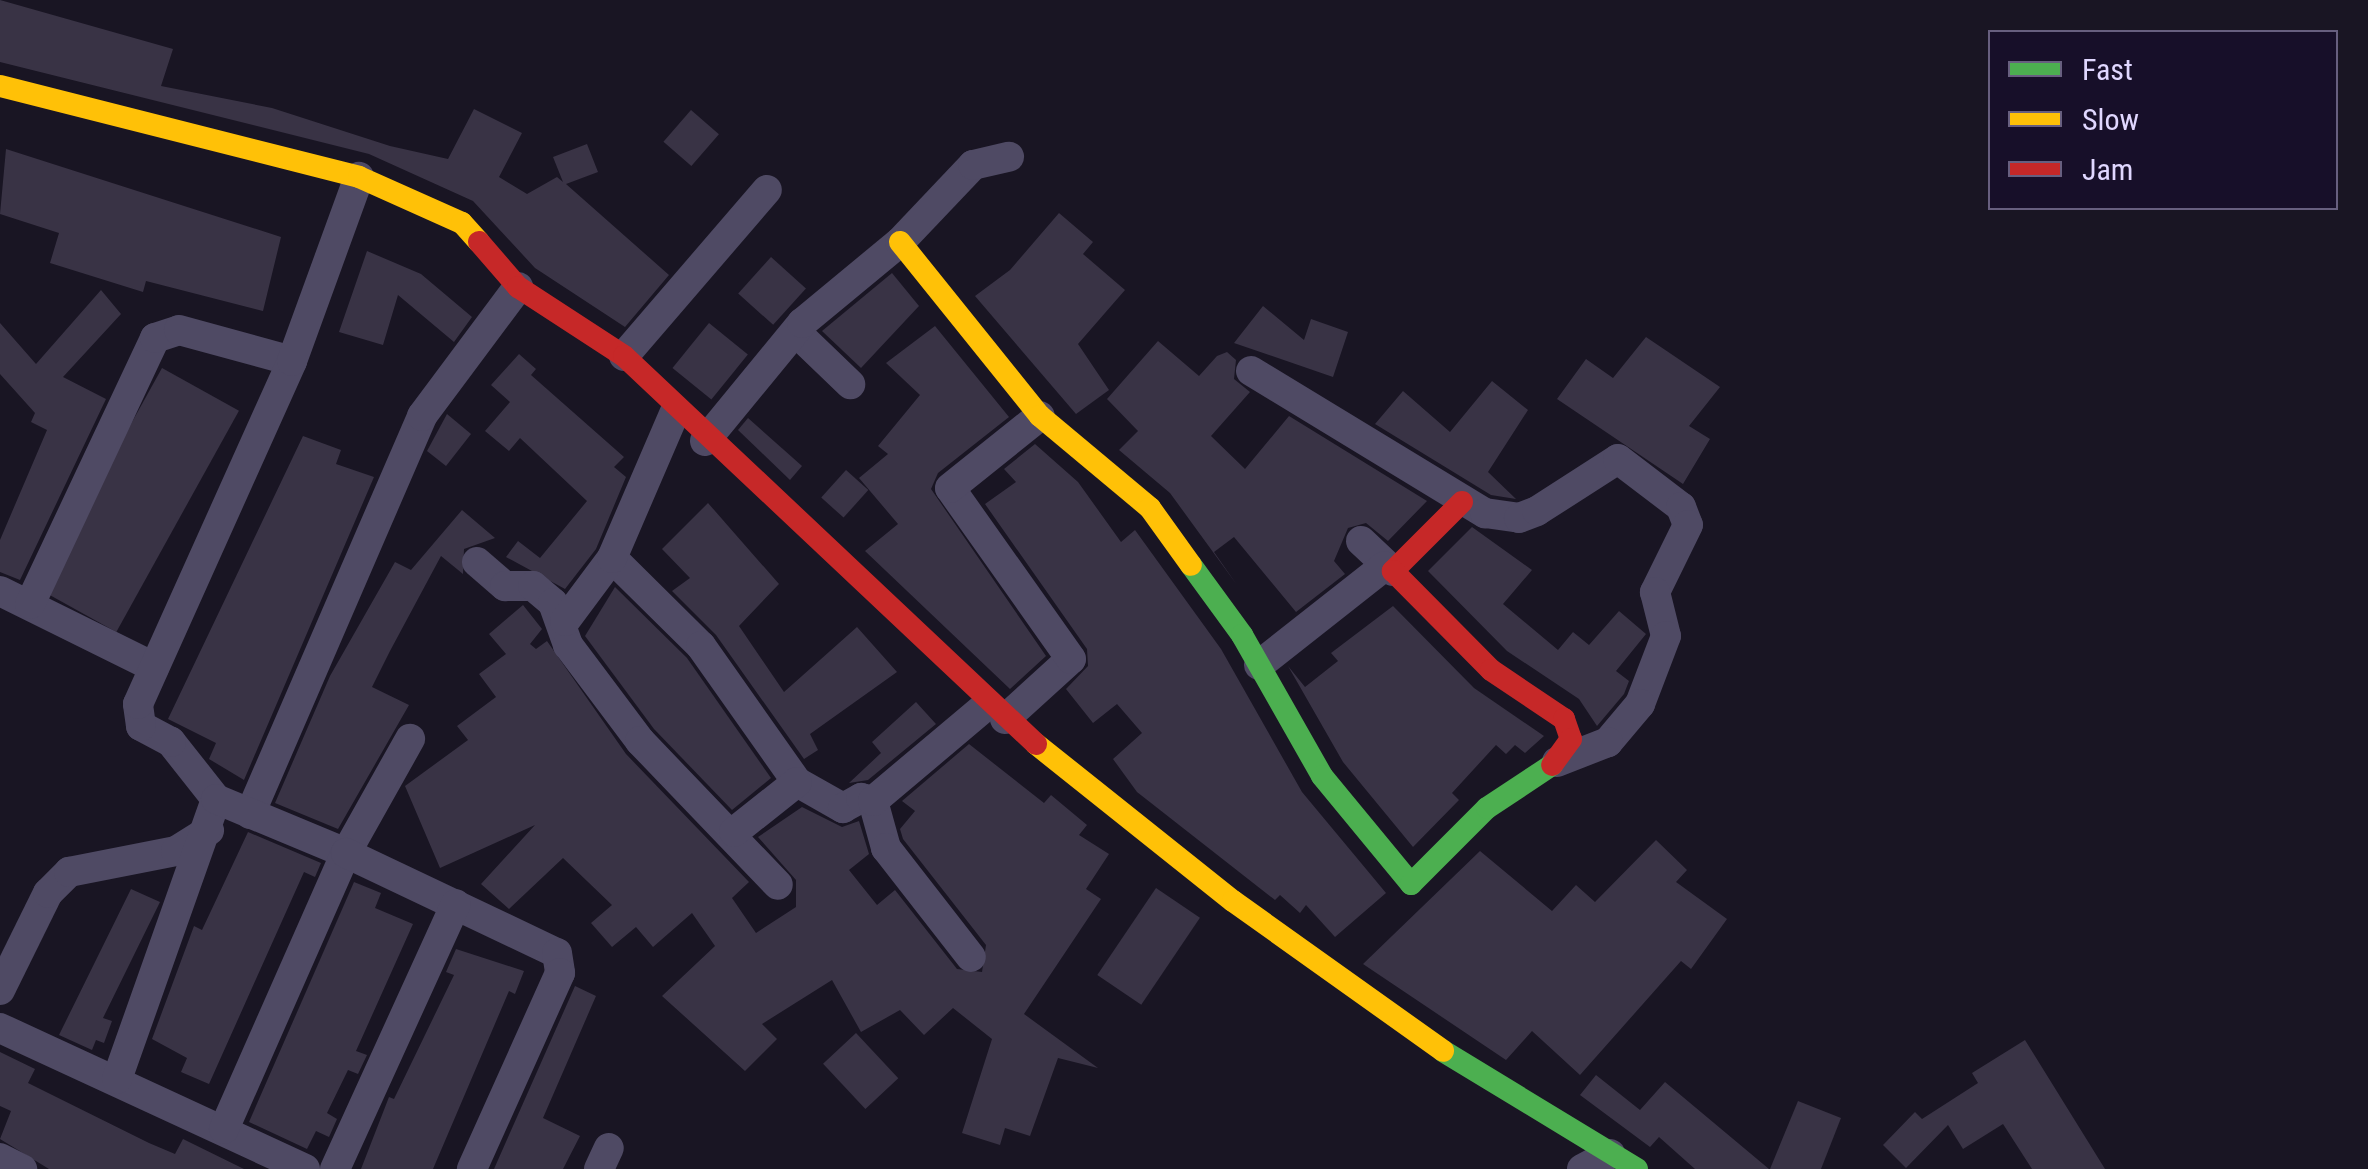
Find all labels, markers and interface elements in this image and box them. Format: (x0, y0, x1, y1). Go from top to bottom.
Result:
legend (1988, 30, 2338, 210)
text: Fast (2082, 52, 2133, 87)
text: Slow (2082, 102, 2139, 137)
text: Jam (2082, 152, 2133, 187)

